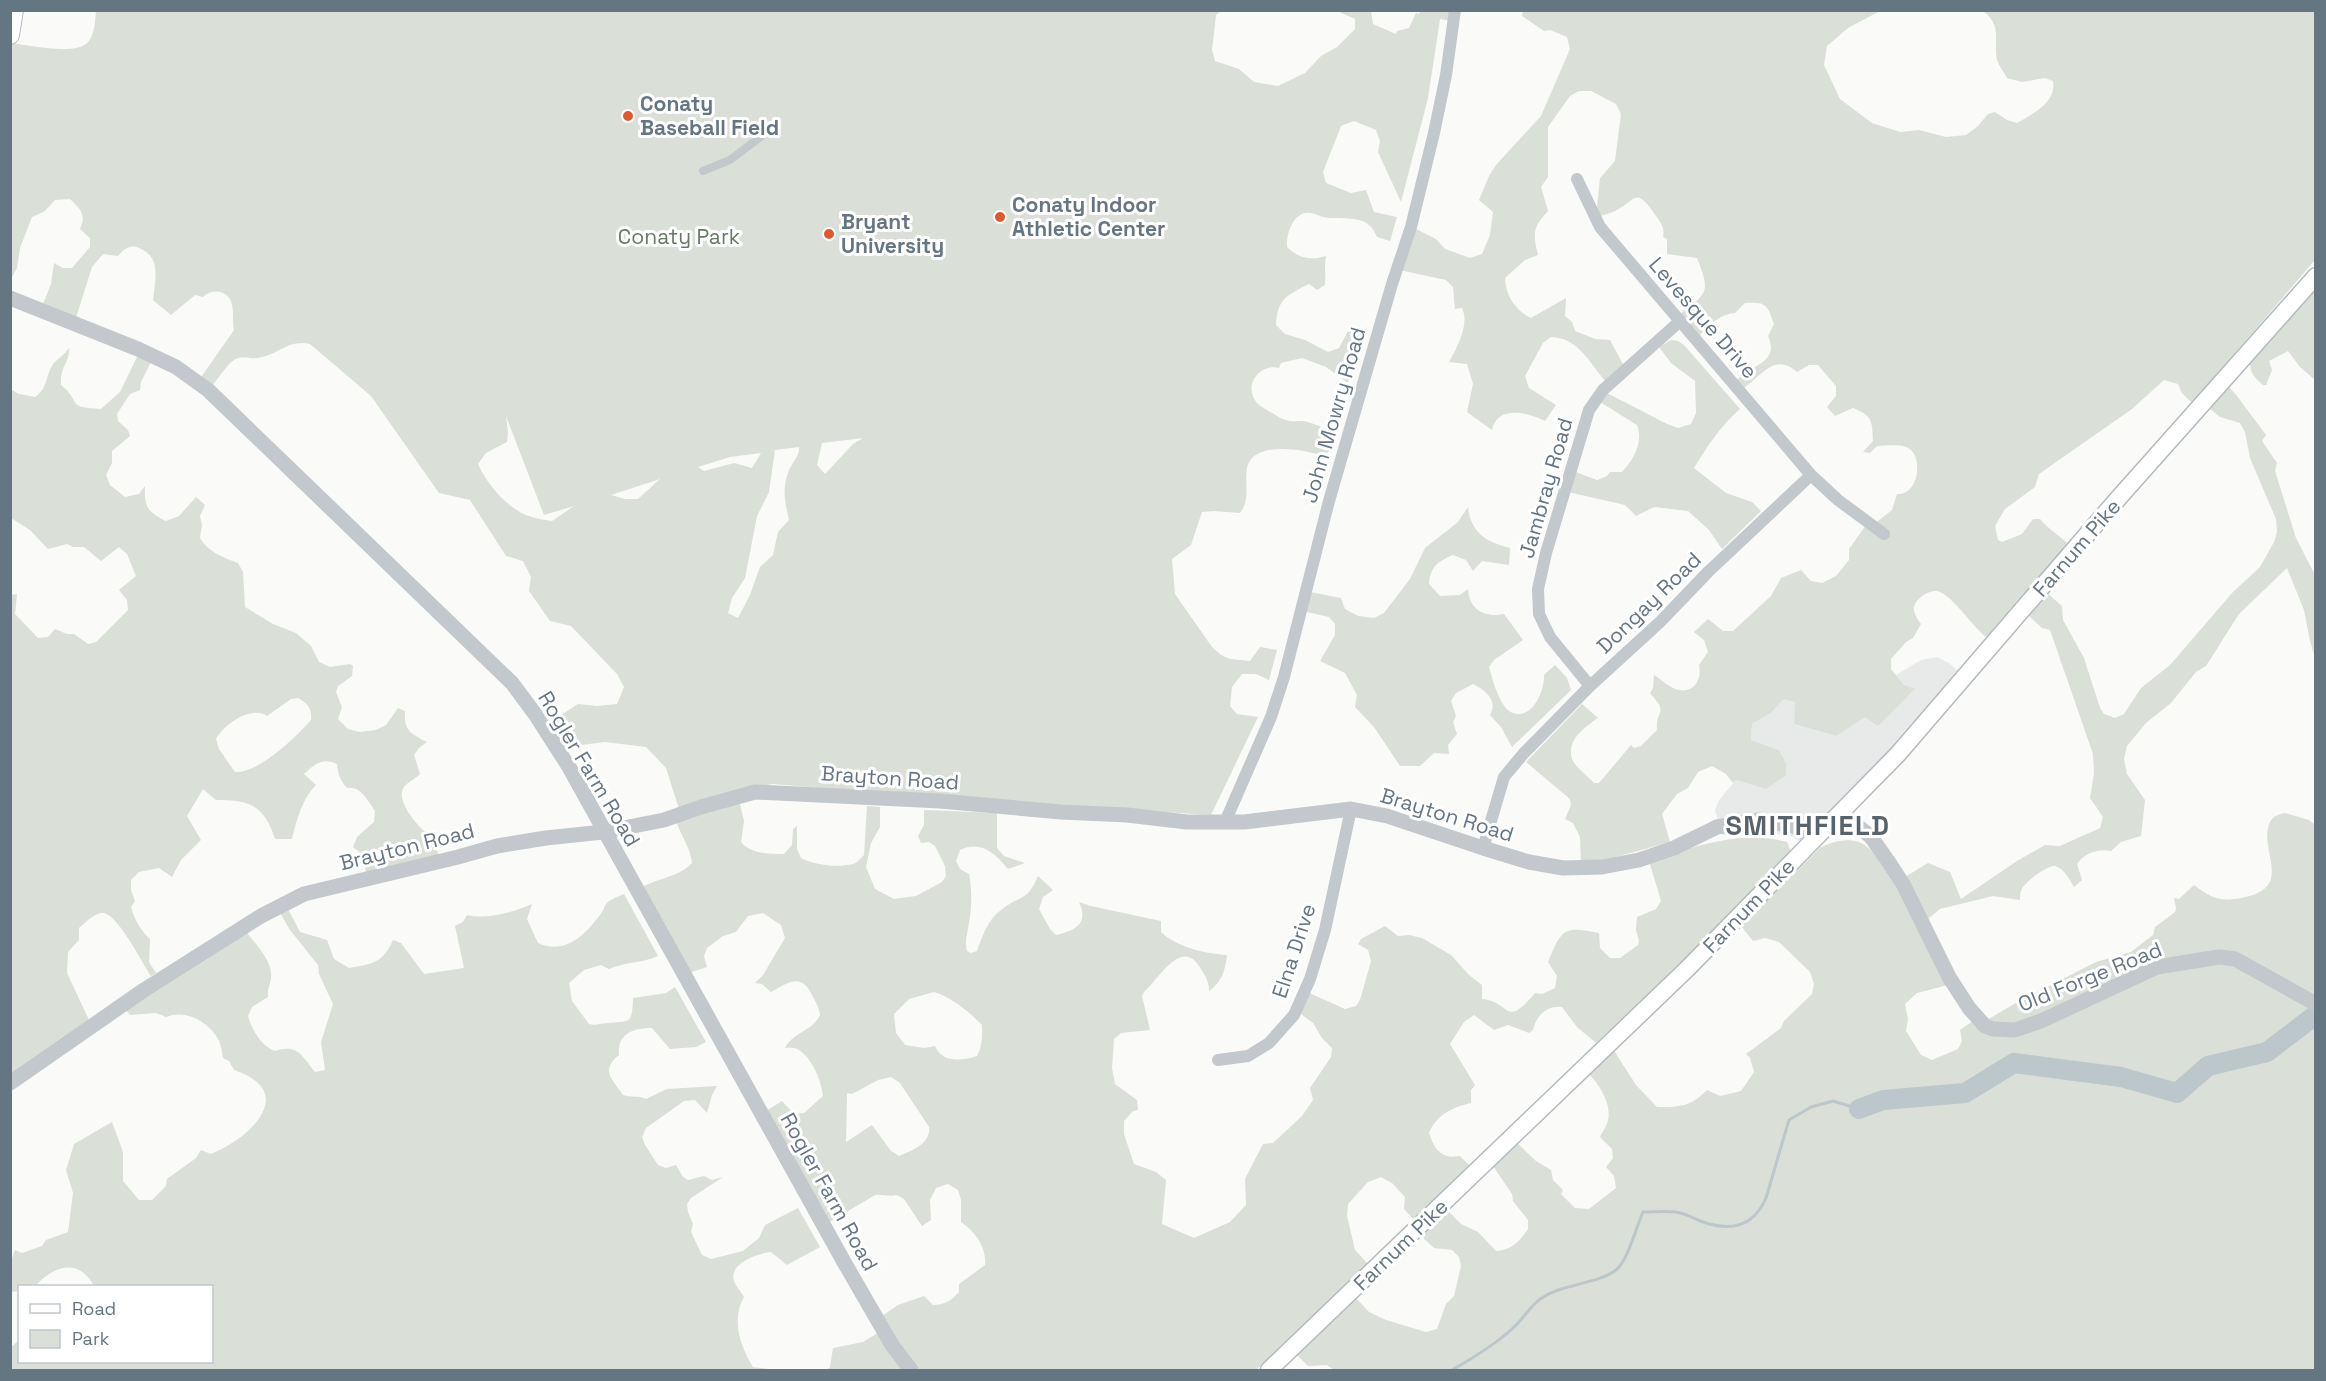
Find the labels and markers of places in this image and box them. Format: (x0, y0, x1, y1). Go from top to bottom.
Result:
place label: Conaty Baseball Field (640, 90, 779, 141)
marker: Conaty Baseball Field (621, 109, 635, 123)
place label: Conaty Indoor Athletic Center (1012, 191, 1165, 242)
place label: Bryant University (841, 208, 944, 259)
marker: Conaty Indoor Athletic Center (993, 210, 1007, 224)
marker: Bryant University (822, 227, 836, 241)

